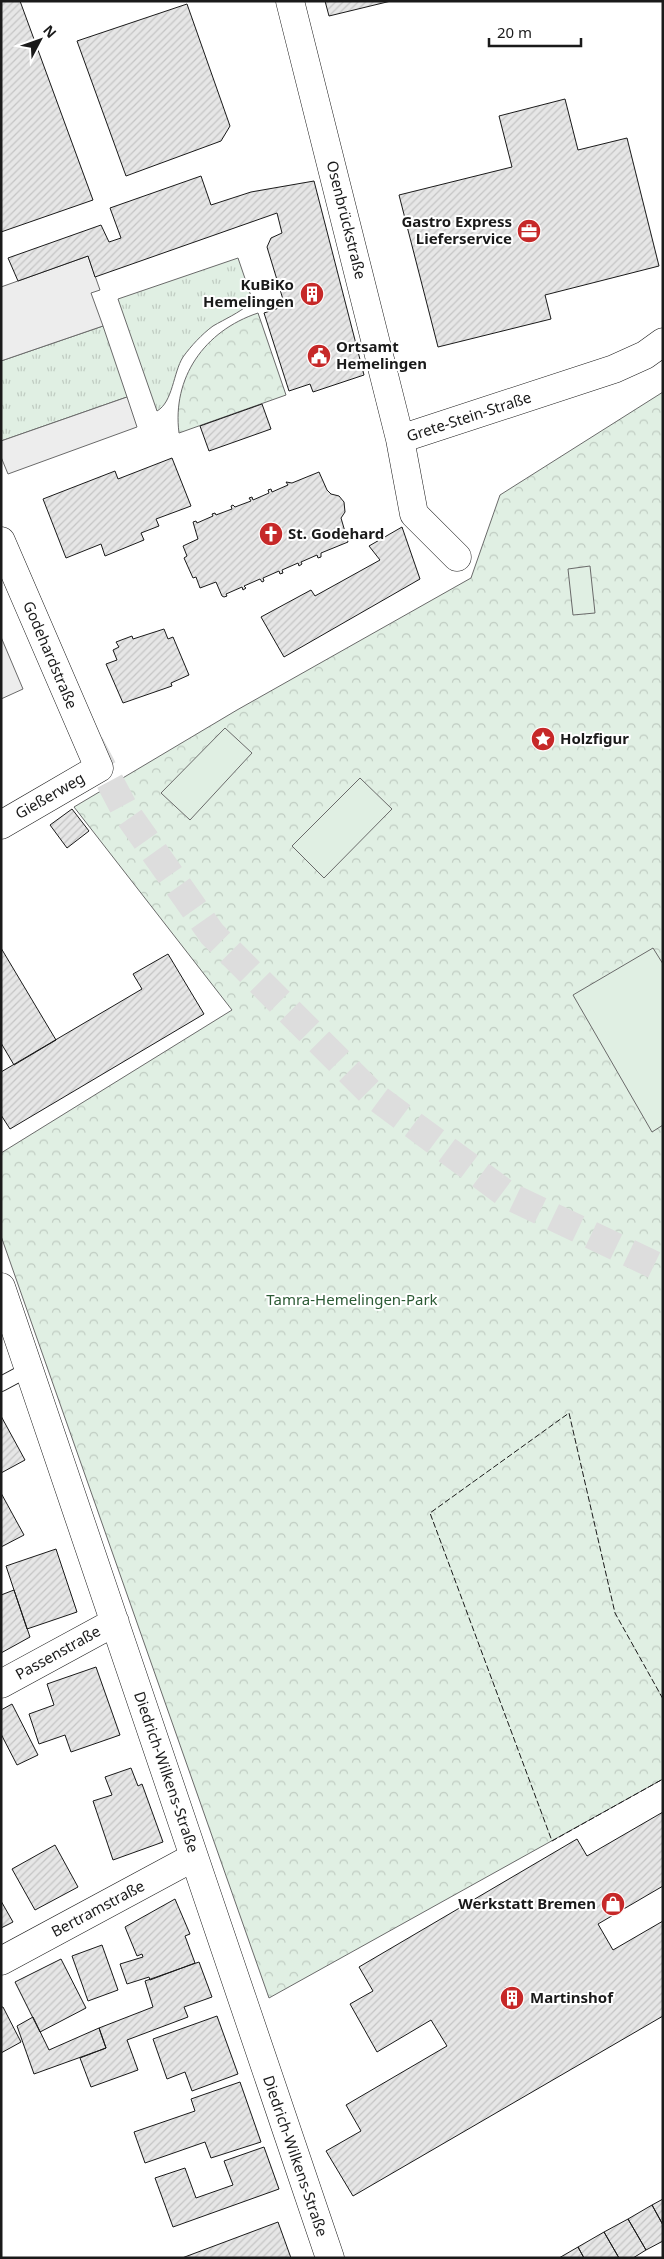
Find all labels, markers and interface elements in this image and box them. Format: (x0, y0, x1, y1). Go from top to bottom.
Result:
north arrow (15, 15, 65, 65)
scale bar (489, 15, 582, 47)
text: N (39, 21, 61, 42)
text: 20 m (497, 22, 532, 42)
street label: Osenbrückstraße (323, 158, 371, 281)
place label: Gastro Express Lieferservice (401, 211, 512, 248)
office icon: Gastro Express Lieferservice (516, 218, 542, 244)
place label: KuBiKo Hemelingen (203, 274, 294, 311)
building icon: KuBiKo Hemelingen (299, 281, 325, 307)
place label: Ortsamt Hemelingen (336, 336, 427, 373)
public building icon: Ortsamt Hemelingen (306, 343, 332, 369)
street label: Grete-Stein-Straße (404, 386, 534, 446)
church icon: St. Godehard (258, 521, 284, 547)
place label: St. Godehard (288, 523, 384, 543)
street label: Godehardstraße (19, 598, 83, 712)
place icon: Holzfigur (530, 726, 556, 752)
place label: Holzfigur (560, 728, 629, 748)
street label: Gießerweg (11, 767, 88, 823)
park label: Tamra-Hemelingen-Park (266, 1289, 438, 1309)
street label: Passenstraße (11, 1620, 104, 1684)
street label: Diedrich-Wilkens-Straße (130, 1688, 204, 1855)
street label: Bertramstraße (47, 1875, 148, 1941)
shop icon: Werkstatt Bremen (600, 1891, 626, 1917)
place label: Werkstatt Bremen (458, 1893, 596, 1913)
building icon: Martinshof (499, 1985, 525, 2011)
place label: Martinshof (530, 1987, 614, 2007)
street label: Diedrich-Wilkens-Straße (259, 2072, 333, 2239)

